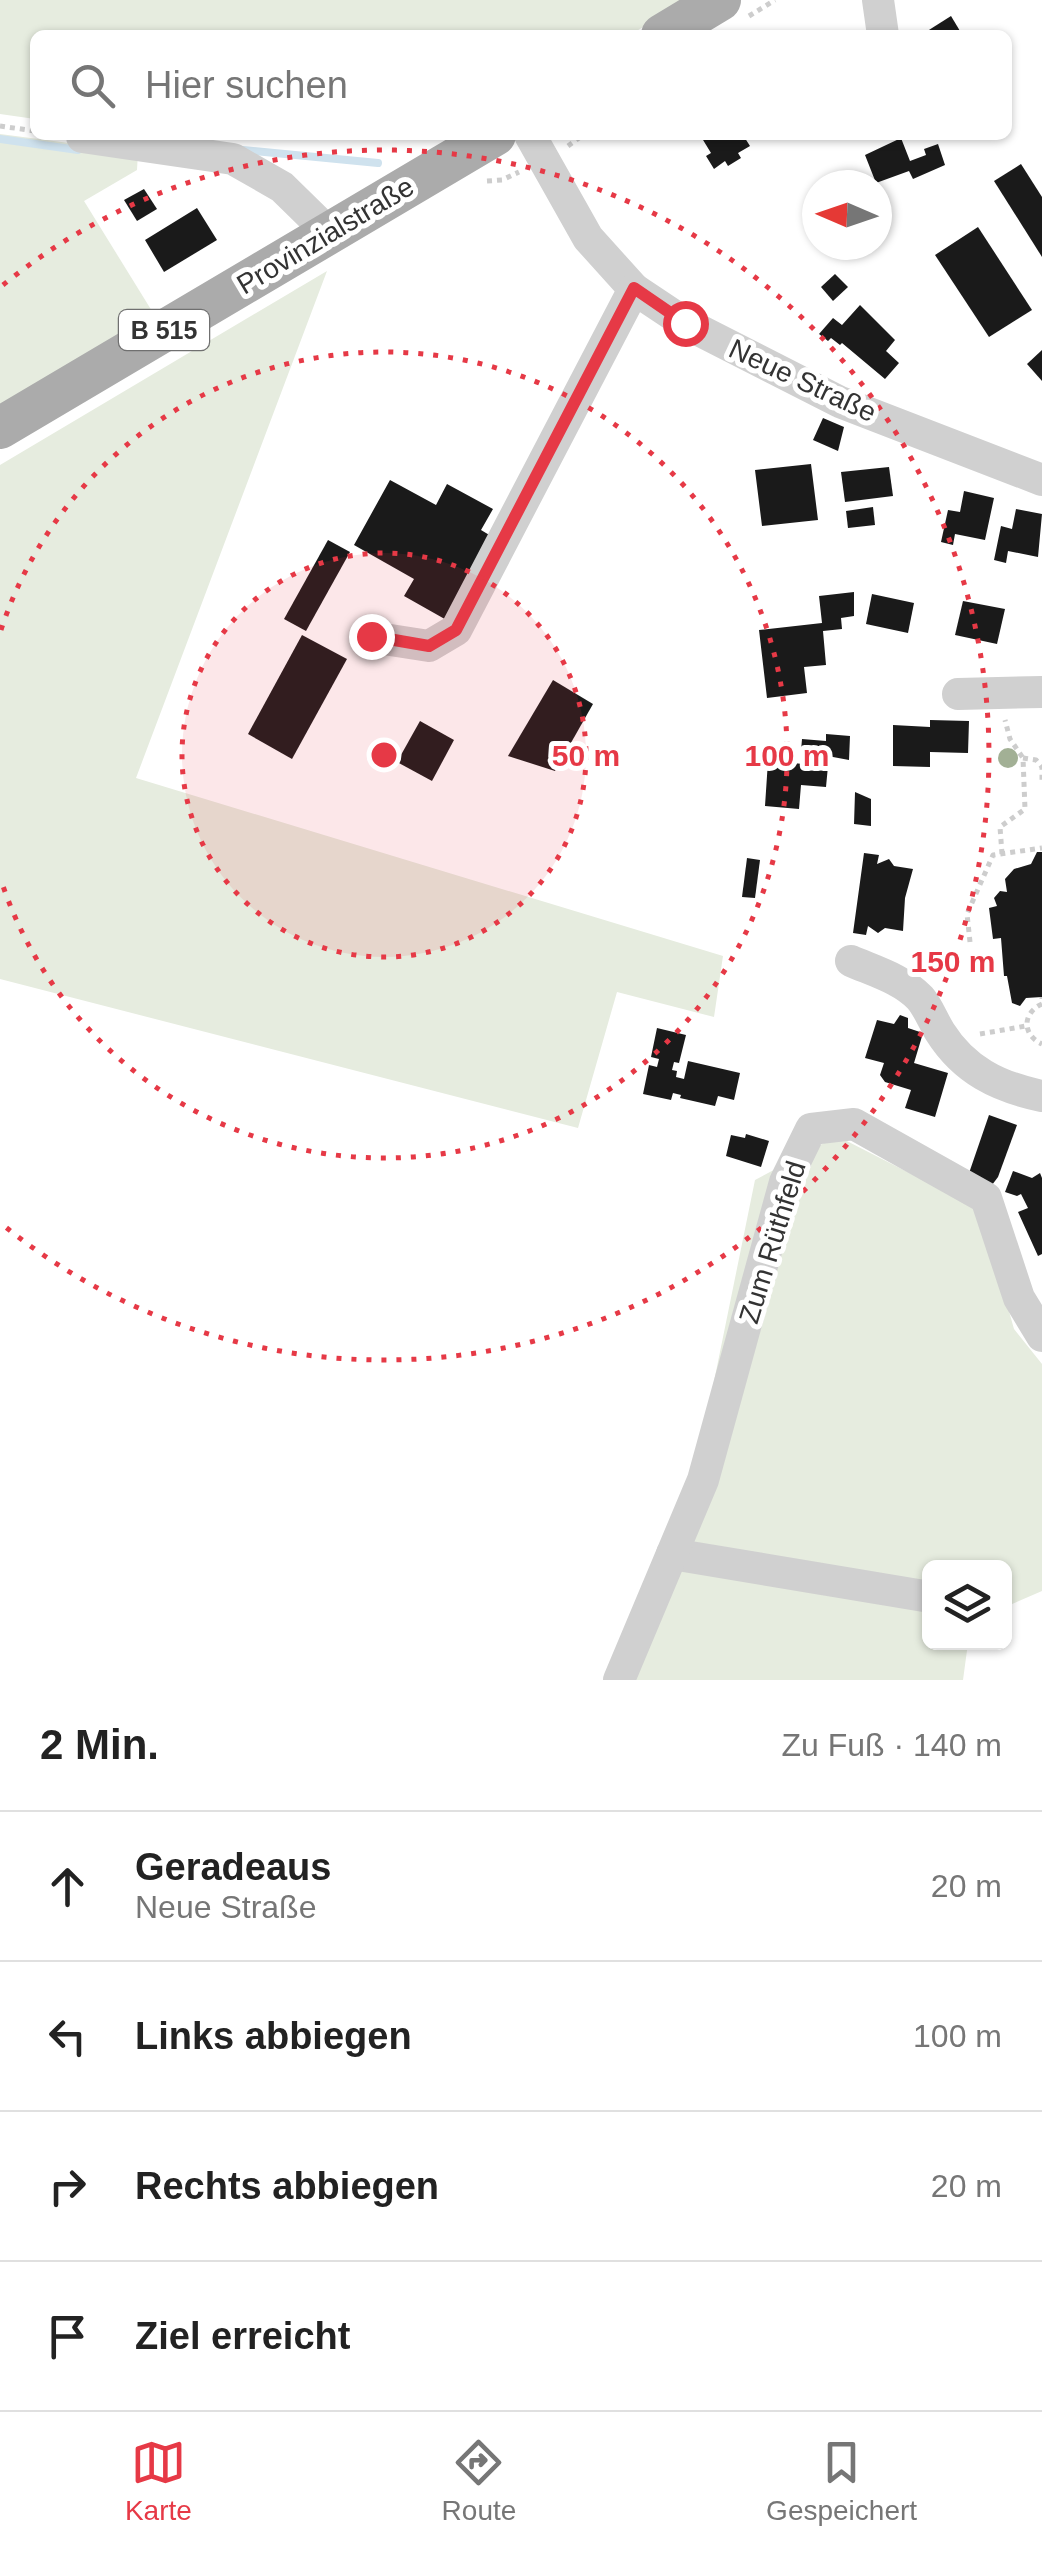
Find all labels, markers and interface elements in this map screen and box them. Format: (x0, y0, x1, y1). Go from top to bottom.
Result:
search box (30, 30, 1012, 140)
icon: search (65, 58, 120, 113)
text: Hier suchen (145, 64, 348, 106)
street label: Provinzialstraße (231, 170, 419, 300)
north arrow (802, 170, 892, 260)
route start (663, 301, 709, 347)
road number: B 515 (119, 310, 209, 350)
street label: Neue Straße (724, 333, 881, 428)
route end (349, 614, 395, 660)
centre of rings (366, 737, 402, 773)
text: 50 m (552, 739, 620, 772)
text: 100 m (744, 739, 830, 772)
text: 150 m (910, 945, 996, 978)
street label: Zum Rüthfeld (733, 1157, 812, 1327)
map controls (922, 1560, 1012, 1650)
button: layers (922, 1560, 1012, 1650)
text: 2 Min. (40, 1721, 159, 1768)
text: Zu Fuß · 140 m (782, 1727, 1002, 1763)
text: Geradeaus (135, 1846, 331, 1888)
icon: ahead (40, 1859, 95, 1914)
text: 20 m (931, 1868, 1002, 1904)
text: Neue Straße (135, 1889, 316, 1925)
icon: left (40, 2009, 95, 2064)
text: Links abbiegen (135, 2015, 412, 2057)
text: 100 m (913, 2018, 1002, 2054)
icon: right (40, 2159, 95, 2214)
text: Rechts abbiegen (135, 2165, 439, 2207)
text: 20 m (931, 2168, 1002, 2204)
icon: arrive (40, 2309, 95, 2364)
text: Ziel erreicht (135, 2315, 350, 2357)
tab: Karte (125, 2435, 192, 2527)
tab: Route (442, 2435, 516, 2527)
tab: Gespeichert (766, 2435, 917, 2527)

